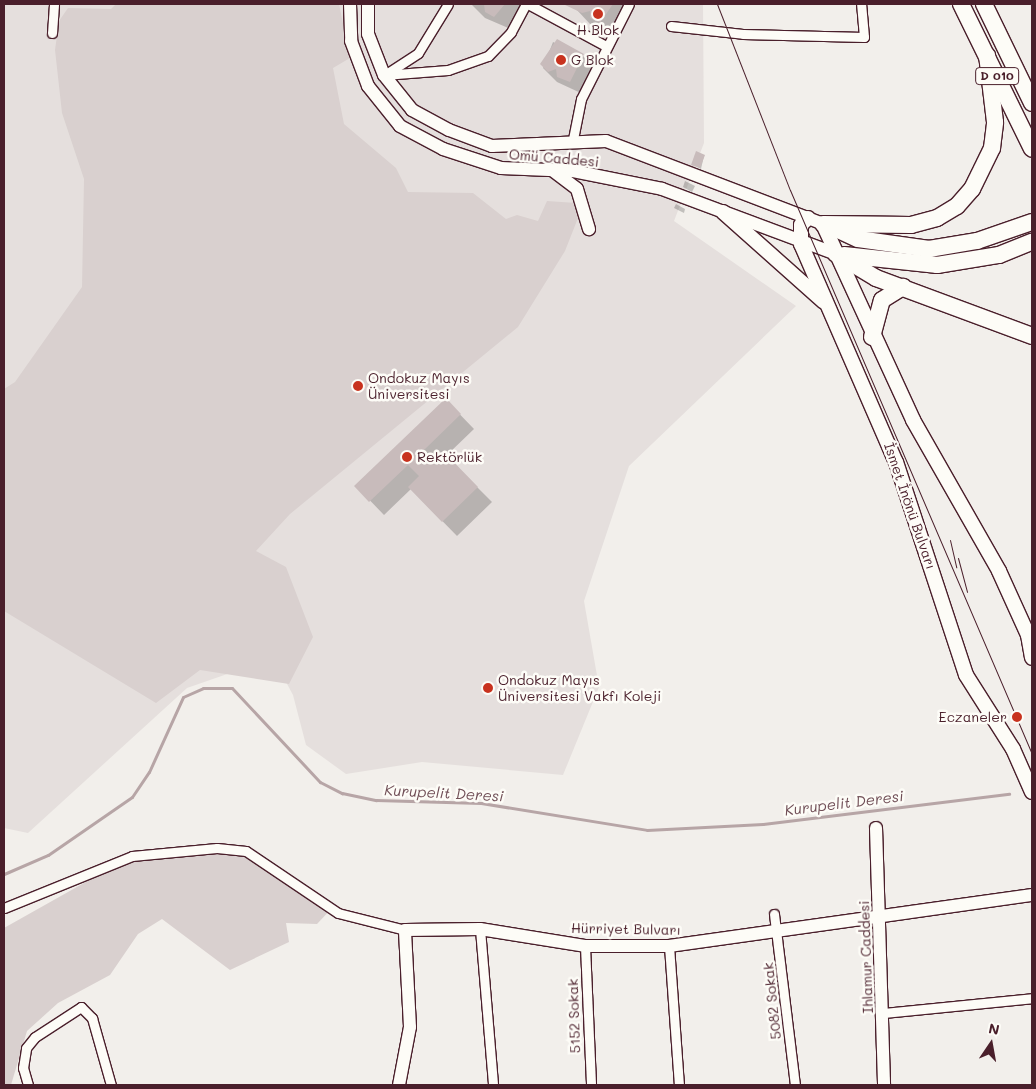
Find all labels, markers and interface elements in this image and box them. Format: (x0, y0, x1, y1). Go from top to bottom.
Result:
marker: H Blok (592, 8, 604, 20)
place label: H Blok (577, 22, 619, 38)
place label: G Blok (571, 52, 614, 68)
marker: G Blok (555, 54, 567, 66)
road number: D 010 (974, 66, 1020, 85)
street label: Omü Caddesi (508, 146, 600, 170)
place label: Ondokuz Mayıs Üniversitesi (368, 370, 470, 402)
marker: Ondokuz Mayıs Üniversitesi (352, 380, 364, 392)
street label: İsmet İnönü Bulvarı (880, 440, 940, 572)
place label: Rektörlük (417, 449, 482, 465)
marker: Rektörlük (401, 451, 413, 463)
place label: Ondokuz Mayıs Üniversitesi Vakfı Koleji (498, 672, 661, 704)
marker: Ondokuz Mayıs Üniversitesi Vakfı Koleji (482, 682, 494, 694)
place label: Eczaneler (939, 709, 1007, 725)
marker: Eczaneler (1011, 711, 1023, 723)
water label: Kurupelit Deresi (384, 781, 504, 805)
water label: Kurupelit Deresi (784, 787, 904, 819)
street label: Ihlamur Caddesi (856, 900, 876, 1014)
street label: Hürriyet Bulvarı (571, 920, 681, 938)
street label: 5082 Sokak (760, 962, 784, 1040)
street label: 5152 Sokak (564, 978, 584, 1054)
text: N (987, 1018, 1001, 1039)
north arrow (966, 1019, 1016, 1069)

